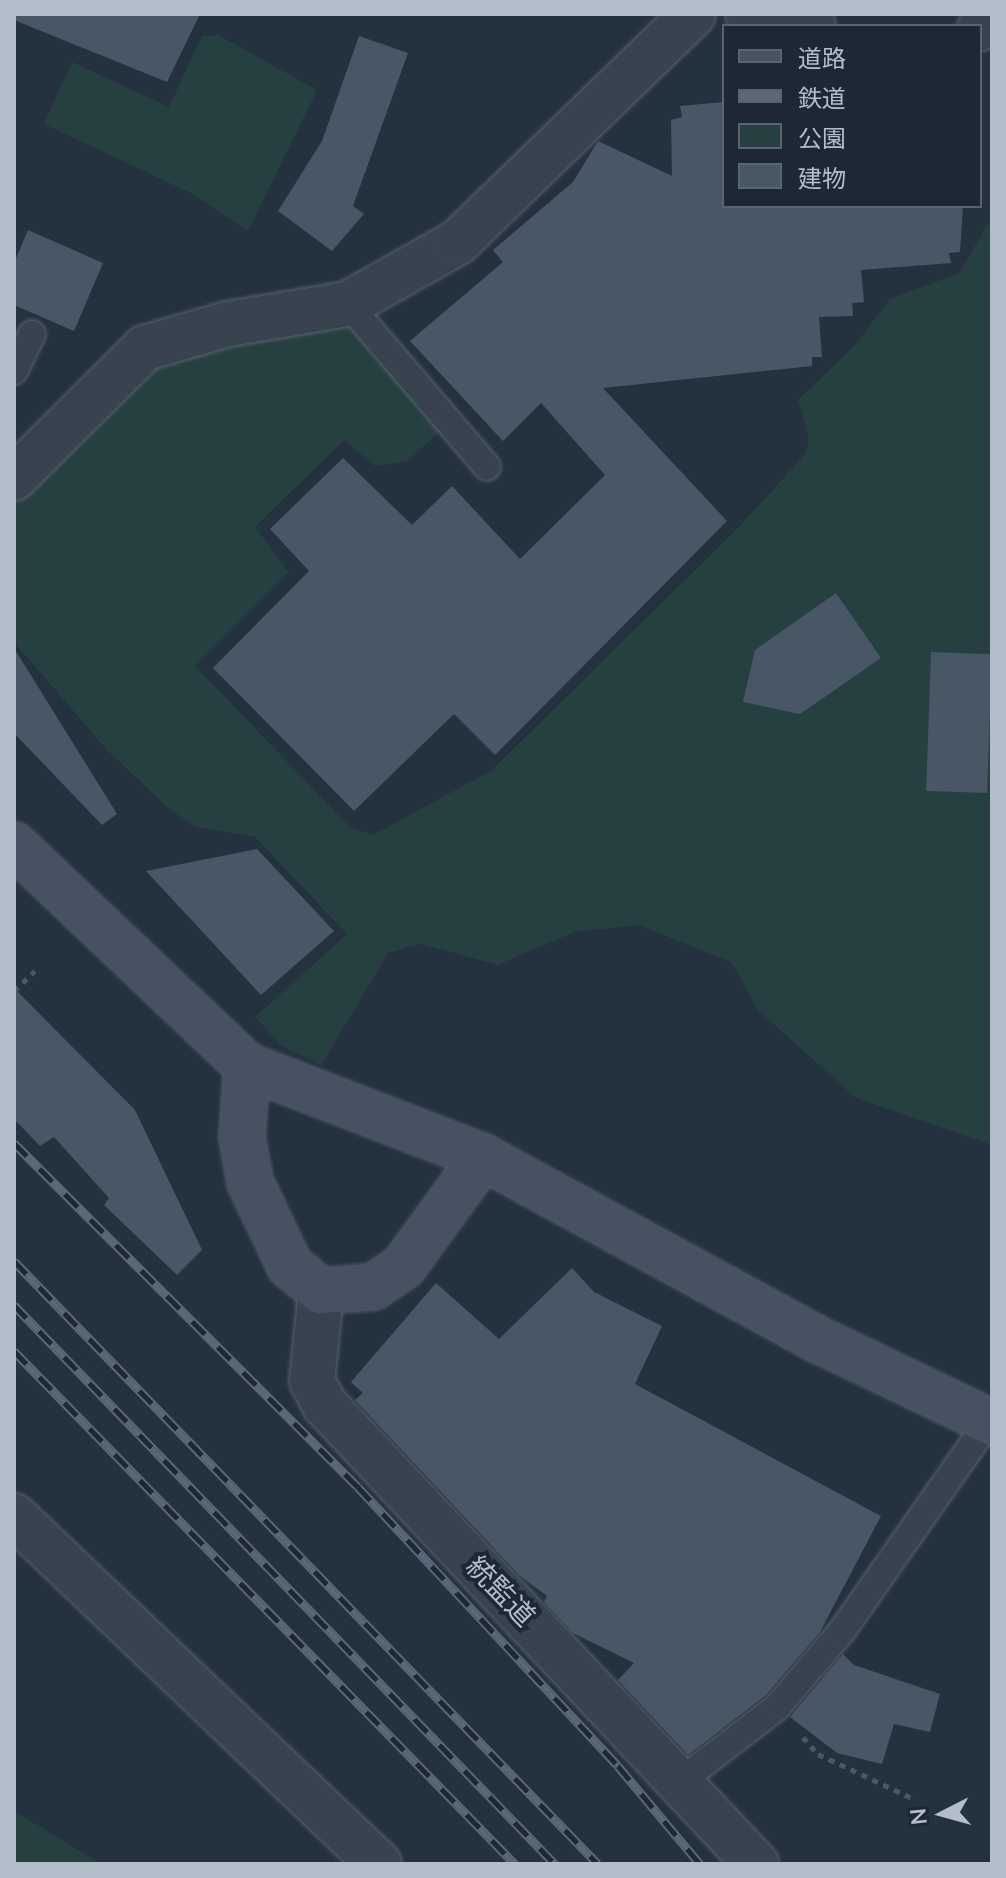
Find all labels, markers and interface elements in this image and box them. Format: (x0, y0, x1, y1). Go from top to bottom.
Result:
legend (722, 24, 982, 208)
text: 道路 (798, 43, 846, 73)
text: 鉄道 (798, 83, 846, 113)
text: 公園 (798, 123, 846, 153)
text: 建物 (798, 163, 846, 193)
street label: 統監道 (460, 1549, 542, 1633)
north arrow (902, 1774, 982, 1854)
text: N (903, 1807, 933, 1826)

